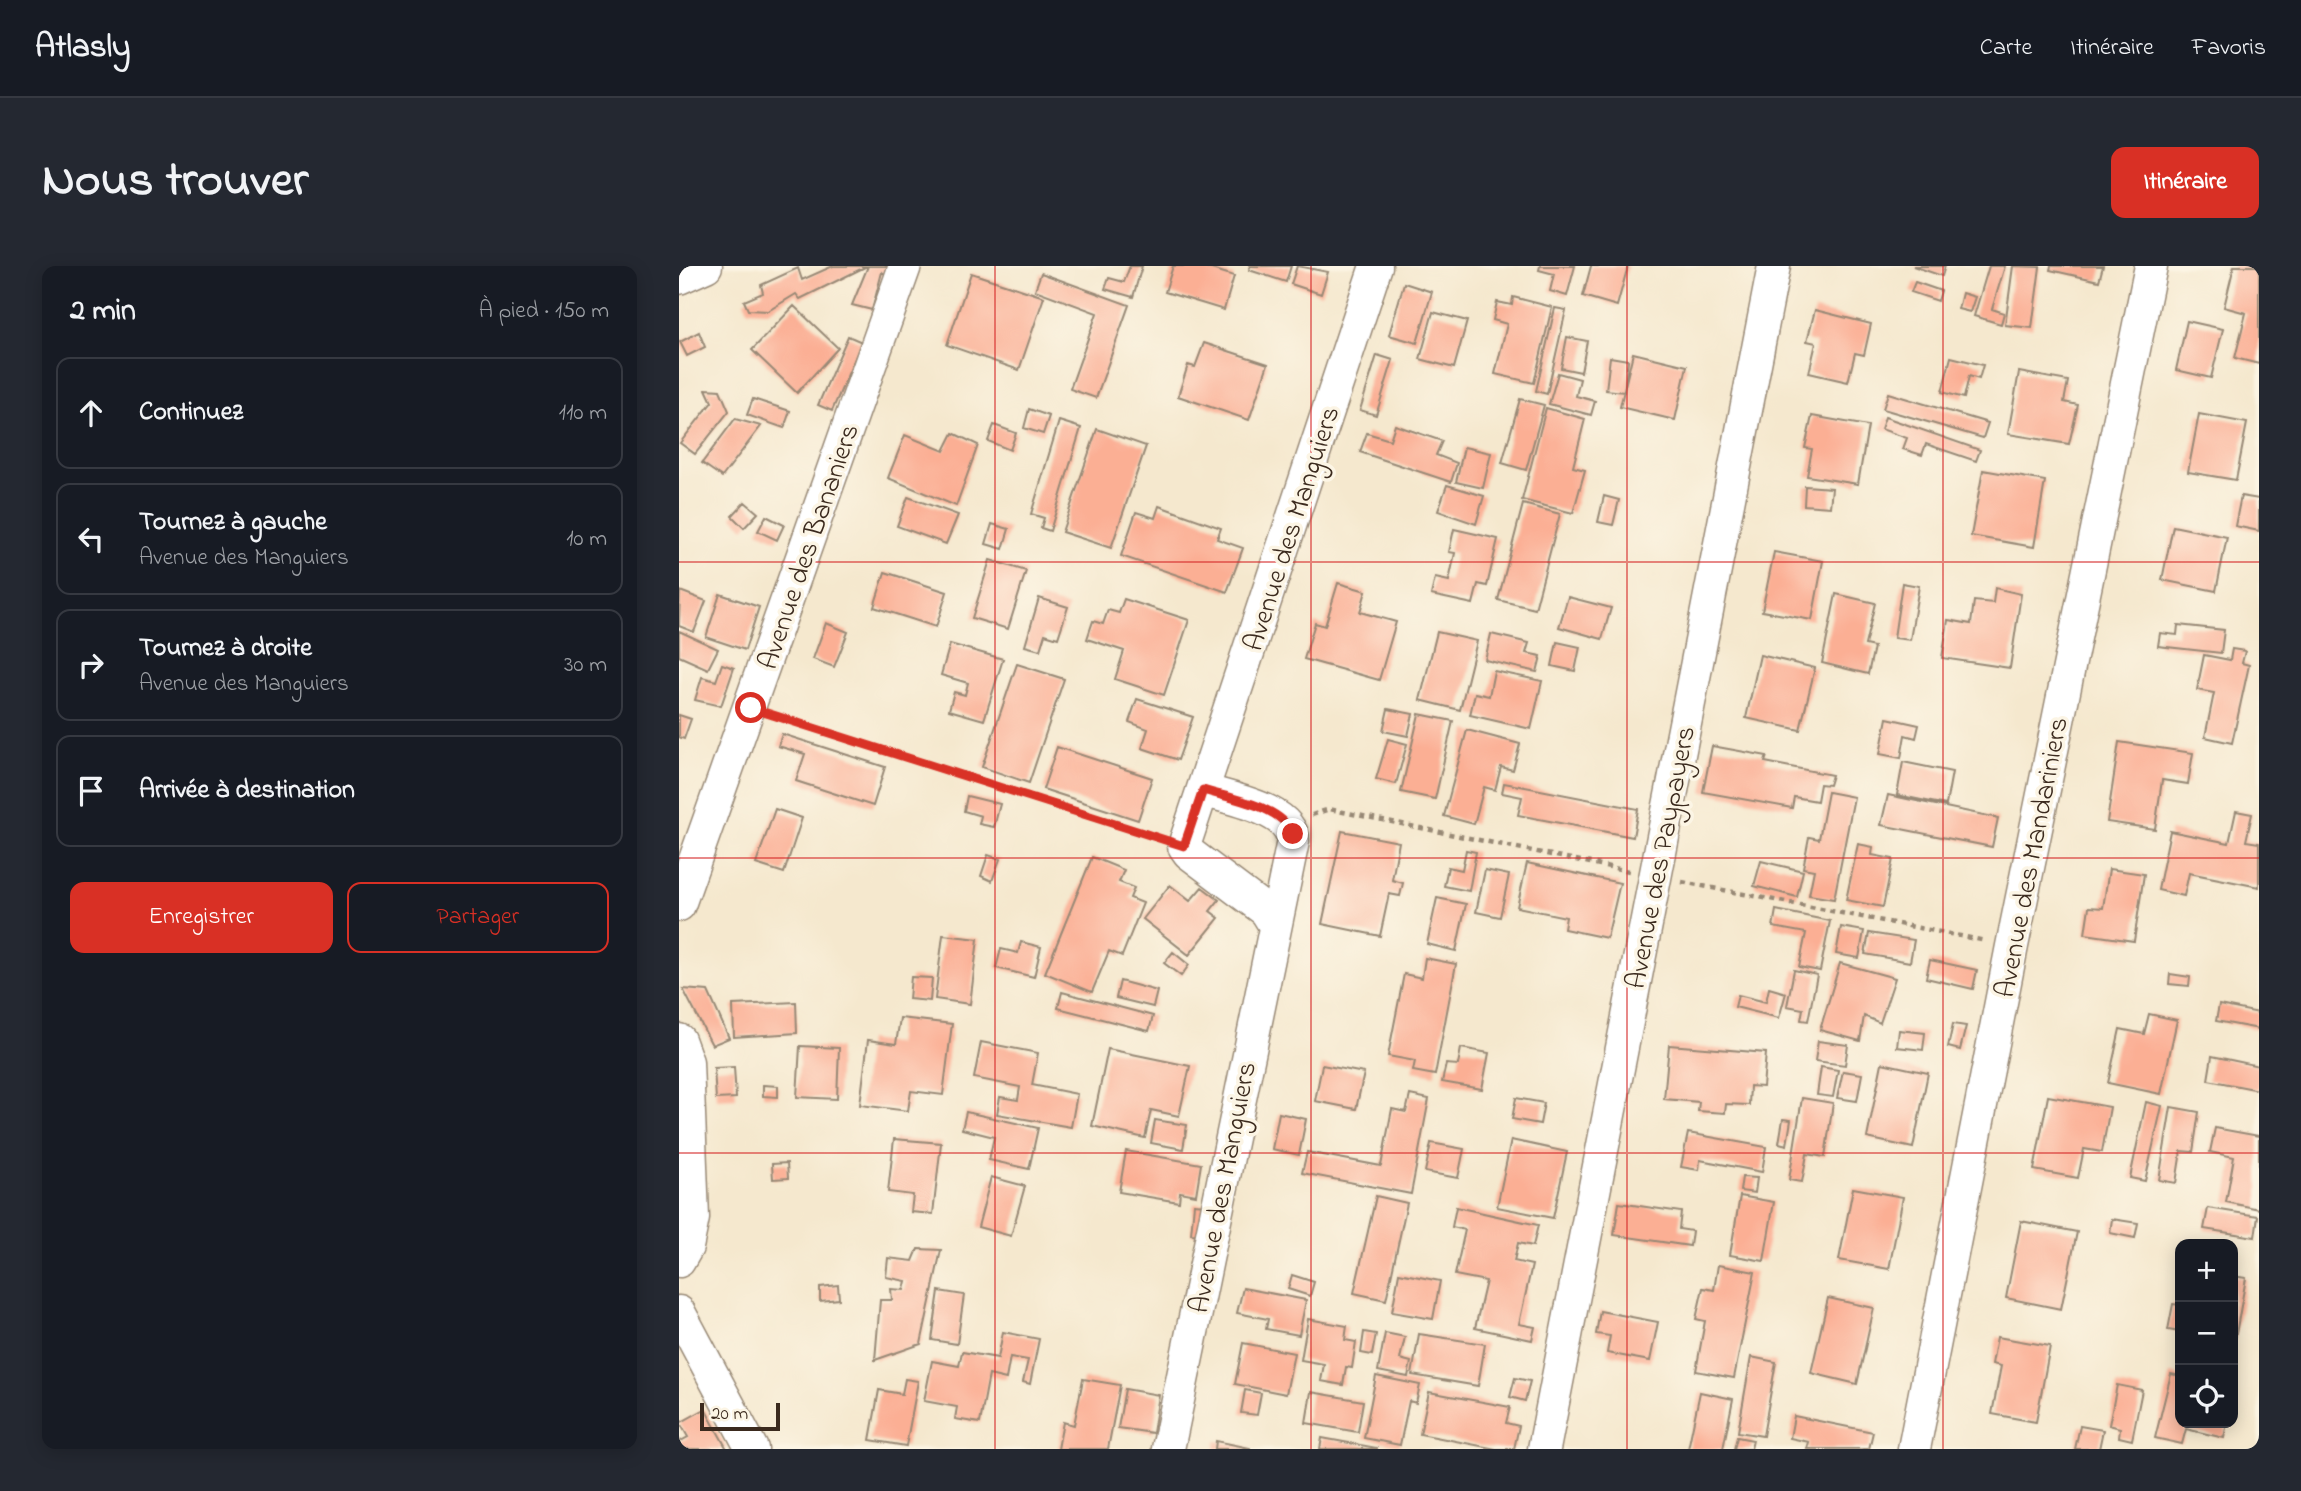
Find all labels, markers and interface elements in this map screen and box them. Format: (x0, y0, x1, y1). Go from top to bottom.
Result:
text: Atlasly (35, 24, 130, 72)
text: Carte (1980, 31, 2032, 66)
text: Itinéraire (2070, 31, 2154, 66)
text: Favoris (2192, 31, 2266, 66)
text: Nous trouver (42, 146, 308, 218)
button: Itinéraire (2111, 147, 2259, 218)
text: 2 min (70, 290, 136, 334)
text: À pied · 150 m (479, 295, 609, 328)
icon: ahead (72, 394, 110, 432)
text: Continuez (139, 394, 243, 432)
text: 110 m (559, 397, 607, 430)
street label: Avenue des Manguiers (1234, 401, 1352, 657)
street label: Avenue des Bananiers (749, 419, 872, 676)
text: Tournez à gauche (139, 504, 327, 542)
icon: left (72, 520, 110, 558)
text: 10 m (566, 523, 607, 556)
text: Avenue des Manguiers (139, 542, 349, 575)
text: Tournez à droite (139, 630, 312, 668)
icon: right (72, 646, 110, 684)
text: 30 m (564, 649, 607, 682)
text: Avenue des Manguiers (139, 668, 349, 701)
route start (735, 692, 766, 723)
street label: Avenue des Mandariniers (1986, 714, 2081, 1001)
street label: Avenue des Paypayers (1617, 723, 1708, 993)
icon: arrive (72, 772, 110, 810)
text: Arrivée à destination (139, 772, 355, 810)
route end (1277, 818, 1308, 849)
button: Enregistrer (70, 882, 333, 953)
button: Partager (347, 882, 609, 953)
street label: Avenue des Manguiers (1180, 1058, 1269, 1317)
map controls (2175, 1239, 2238, 1428)
button: + (2175, 1239, 2238, 1302)
button: − (2175, 1302, 2238, 1365)
button: locate (2175, 1365, 2238, 1428)
scale bar (700, 1400, 781, 1432)
text: 20 m (711, 1401, 748, 1428)

